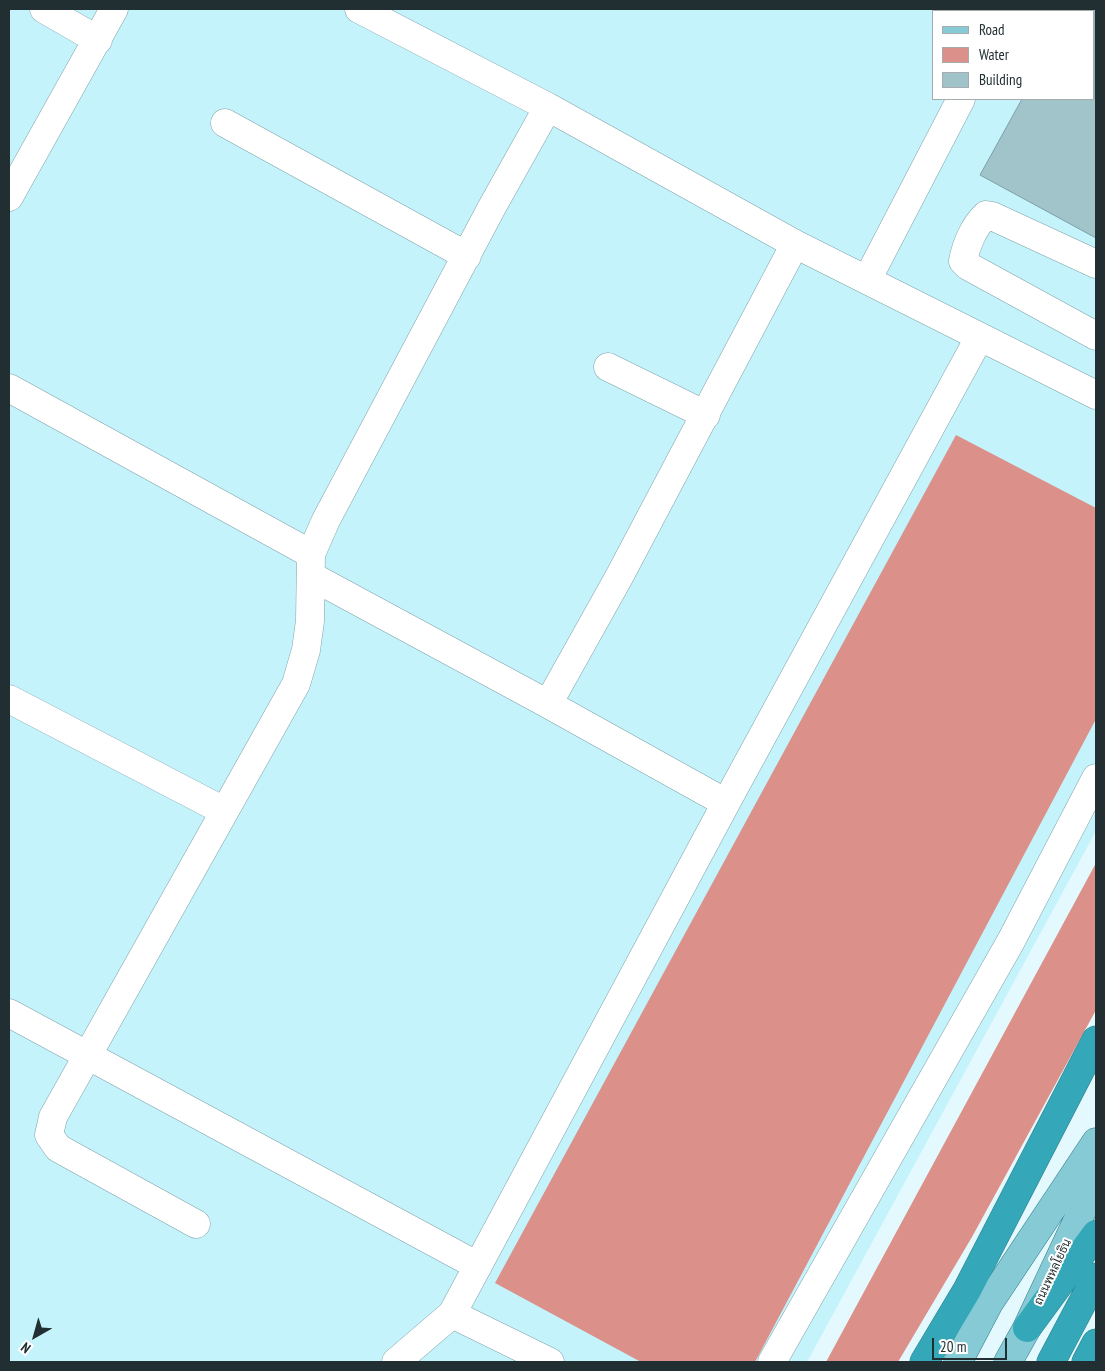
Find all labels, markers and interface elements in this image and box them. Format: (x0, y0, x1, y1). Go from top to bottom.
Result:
legend (932, 10, 1095, 100)
text: Road (979, 20, 1005, 39)
text: Water (979, 45, 1009, 64)
text: Building (979, 70, 1022, 89)
street label: ถนนพหลโยธิน (1031, 1237, 1075, 1307)
north arrow (10, 1311, 60, 1361)
scale bar (935, 1328, 1010, 1360)
text: 20 m (940, 1337, 966, 1356)
text: N (17, 1338, 34, 1357)

